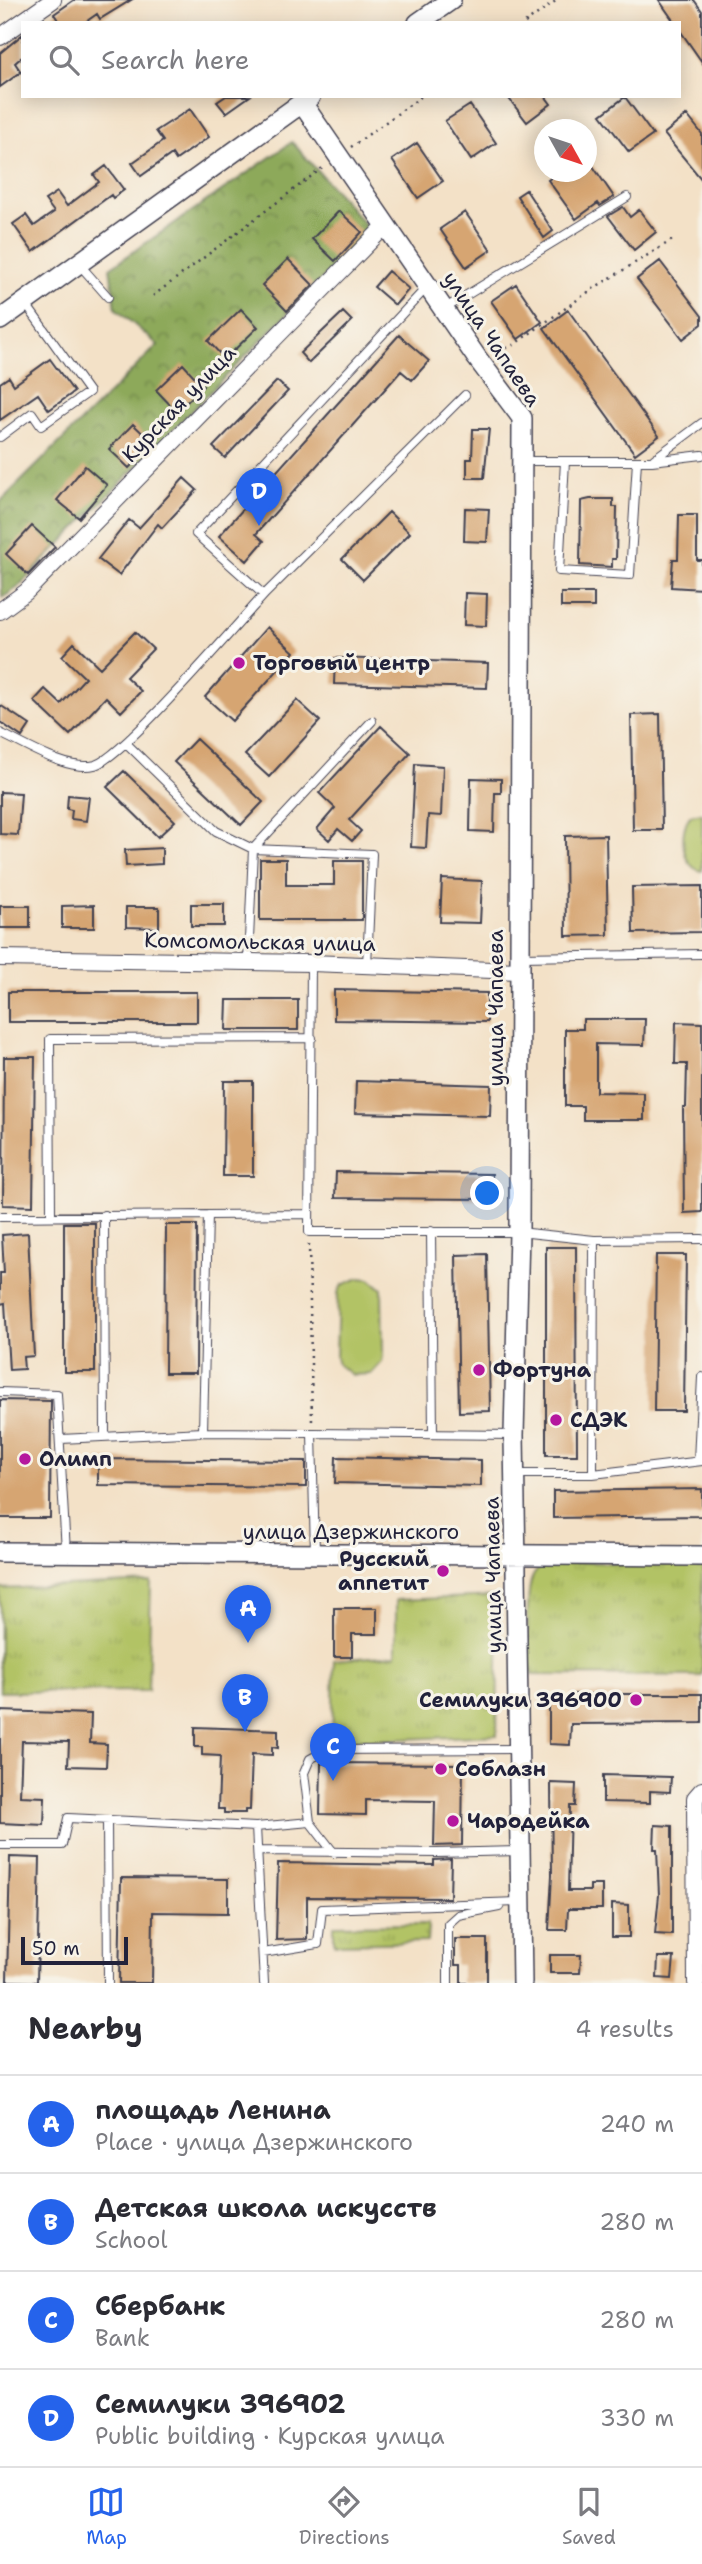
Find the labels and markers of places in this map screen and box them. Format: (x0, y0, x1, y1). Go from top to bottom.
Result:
pin: D (236, 468, 282, 526)
place label: Торговый центр (253, 649, 430, 677)
marker: Торговый центр (231, 655, 247, 671)
place label: Фортуна (493, 1356, 592, 1384)
marker: Фортуна (471, 1362, 487, 1378)
place label: СДЭК (570, 1406, 628, 1434)
marker: СДЭК (548, 1412, 564, 1428)
place label: Олимп (39, 1445, 112, 1473)
marker: Олимп (17, 1451, 33, 1467)
place label: Русский аппетит (338, 1545, 429, 1597)
marker: Русский аппетит (435, 1563, 451, 1579)
pin: A (225, 1585, 271, 1643)
pin: B (222, 1674, 268, 1732)
place label: Семилуки 396900 (419, 1686, 622, 1714)
marker: Семилуки 396900 (628, 1692, 644, 1708)
pin: C (310, 1723, 356, 1781)
place label: Соблазн (455, 1755, 546, 1783)
marker: Соблазн (433, 1761, 449, 1777)
place label: Чародейка (467, 1807, 590, 1835)
marker: Чародейка (445, 1813, 461, 1829)

